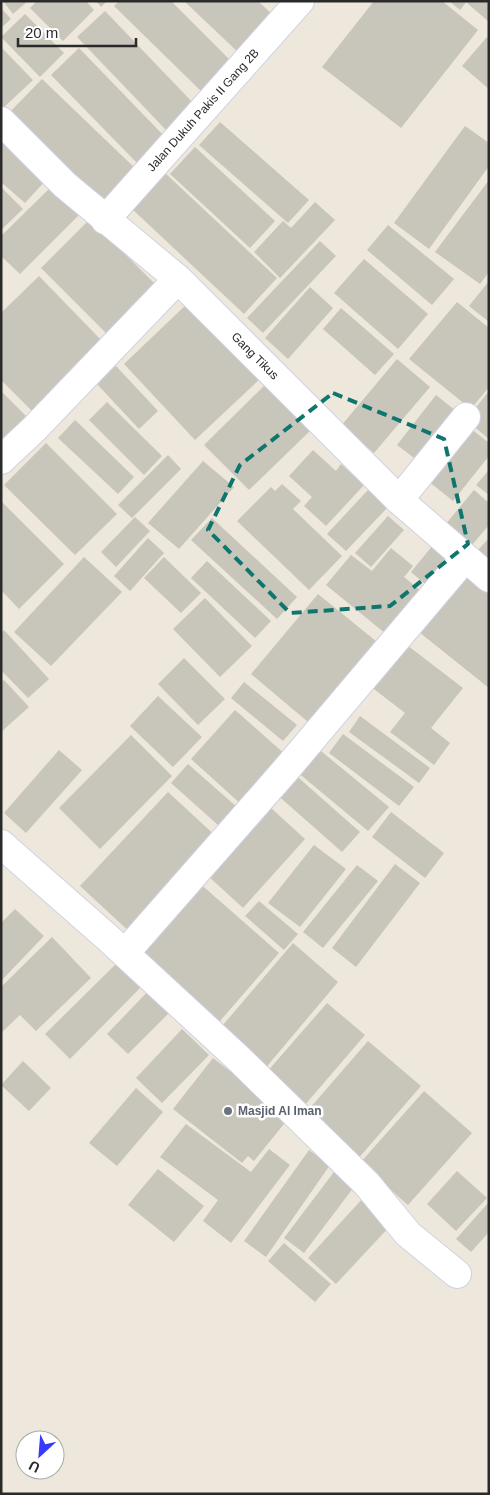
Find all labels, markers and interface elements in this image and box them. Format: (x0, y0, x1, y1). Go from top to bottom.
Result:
scale bar (18, 15, 135, 47)
text: 20 m (25, 24, 58, 41)
street label: Jalan Dukuh Pakis II Gang 2B (144, 46, 262, 174)
street label: Gang Tikus (229, 330, 281, 382)
place label: Masjid Al Iman (238, 1104, 322, 1118)
marker: Masjid Al Iman (222, 1105, 234, 1117)
north arrow (15, 1430, 65, 1480)
text: U (26, 1457, 42, 1476)

